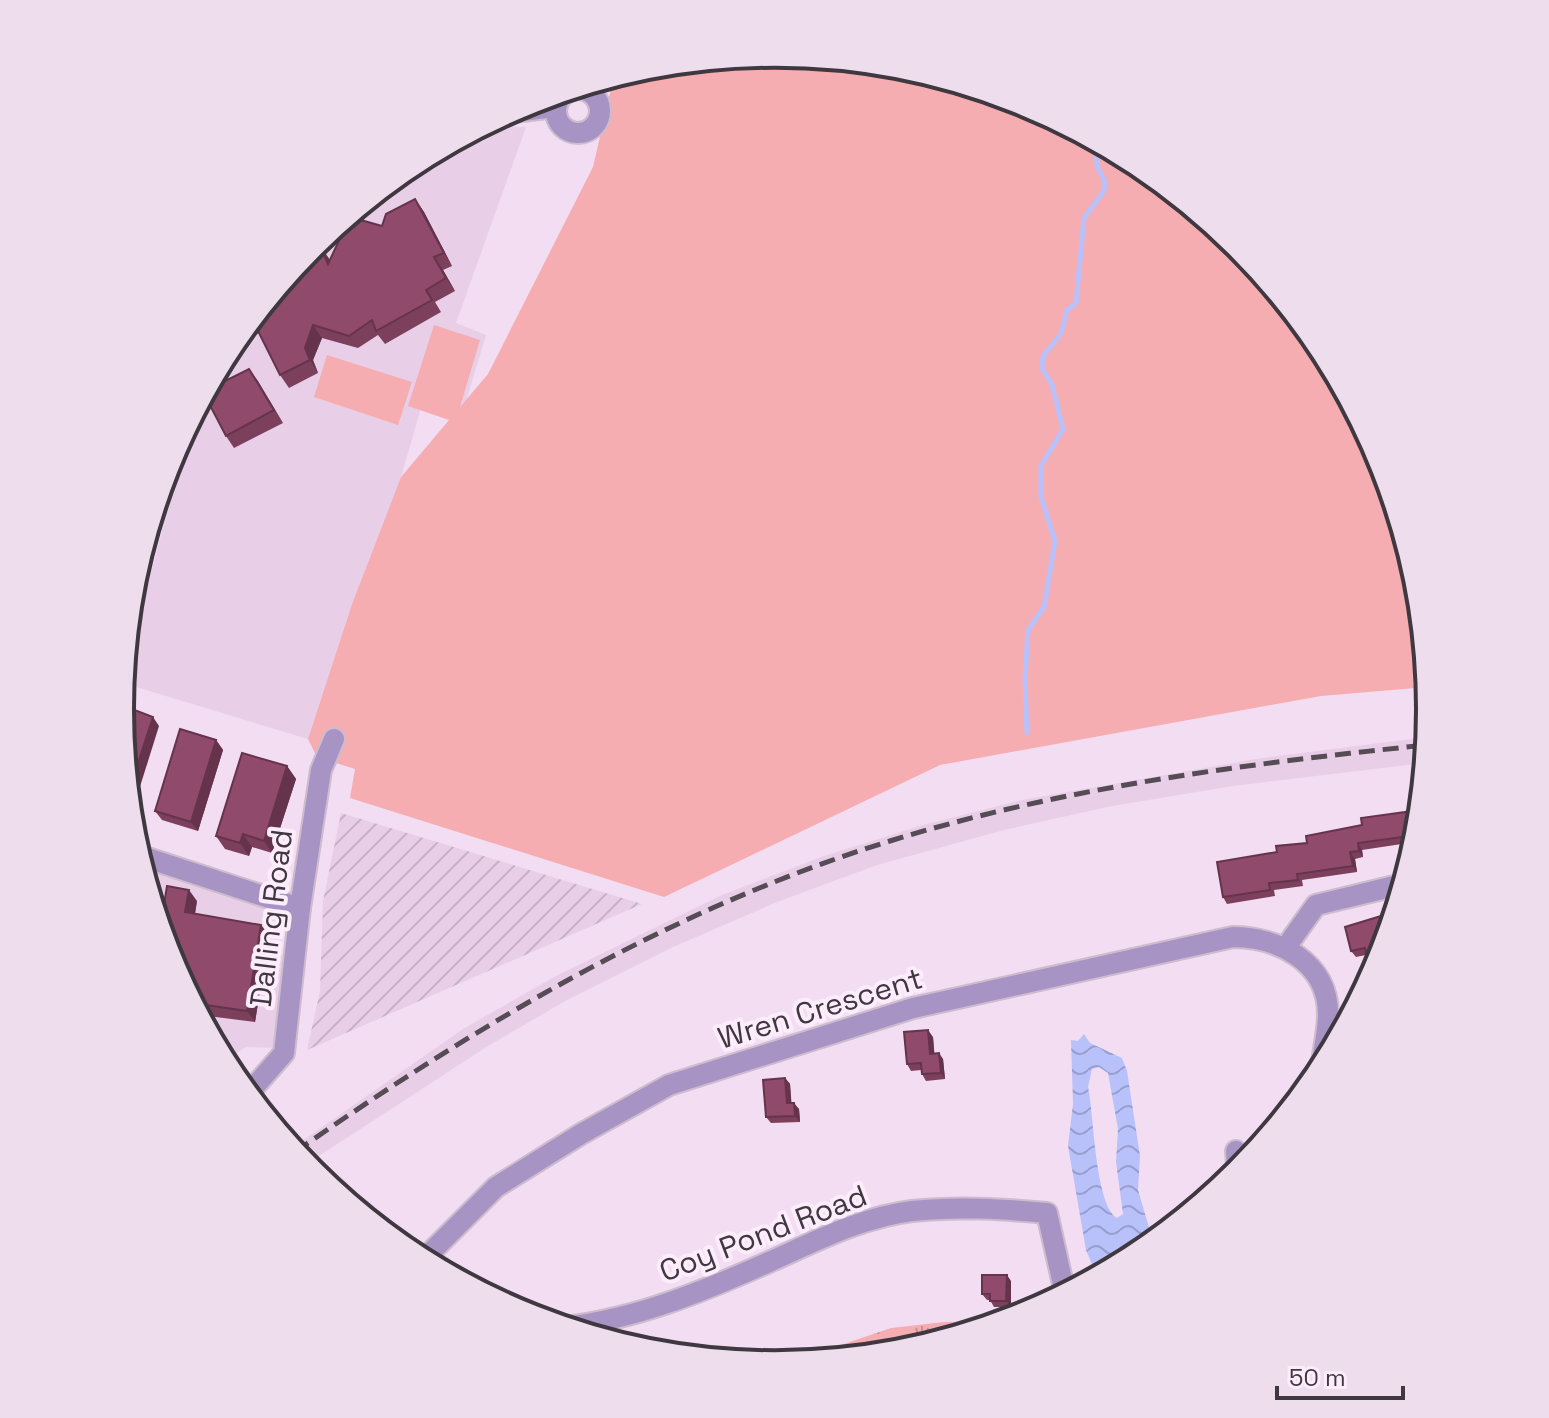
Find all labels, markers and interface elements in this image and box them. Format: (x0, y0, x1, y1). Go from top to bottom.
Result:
street label: Dalling Road (241, 827, 301, 1009)
street label: Wren Crescent (713, 958, 927, 1058)
street label: Coy Pond Road (654, 1176, 872, 1290)
scale bar (1277, 1350, 1403, 1400)
text: 50 m (1289, 1362, 1346, 1393)

